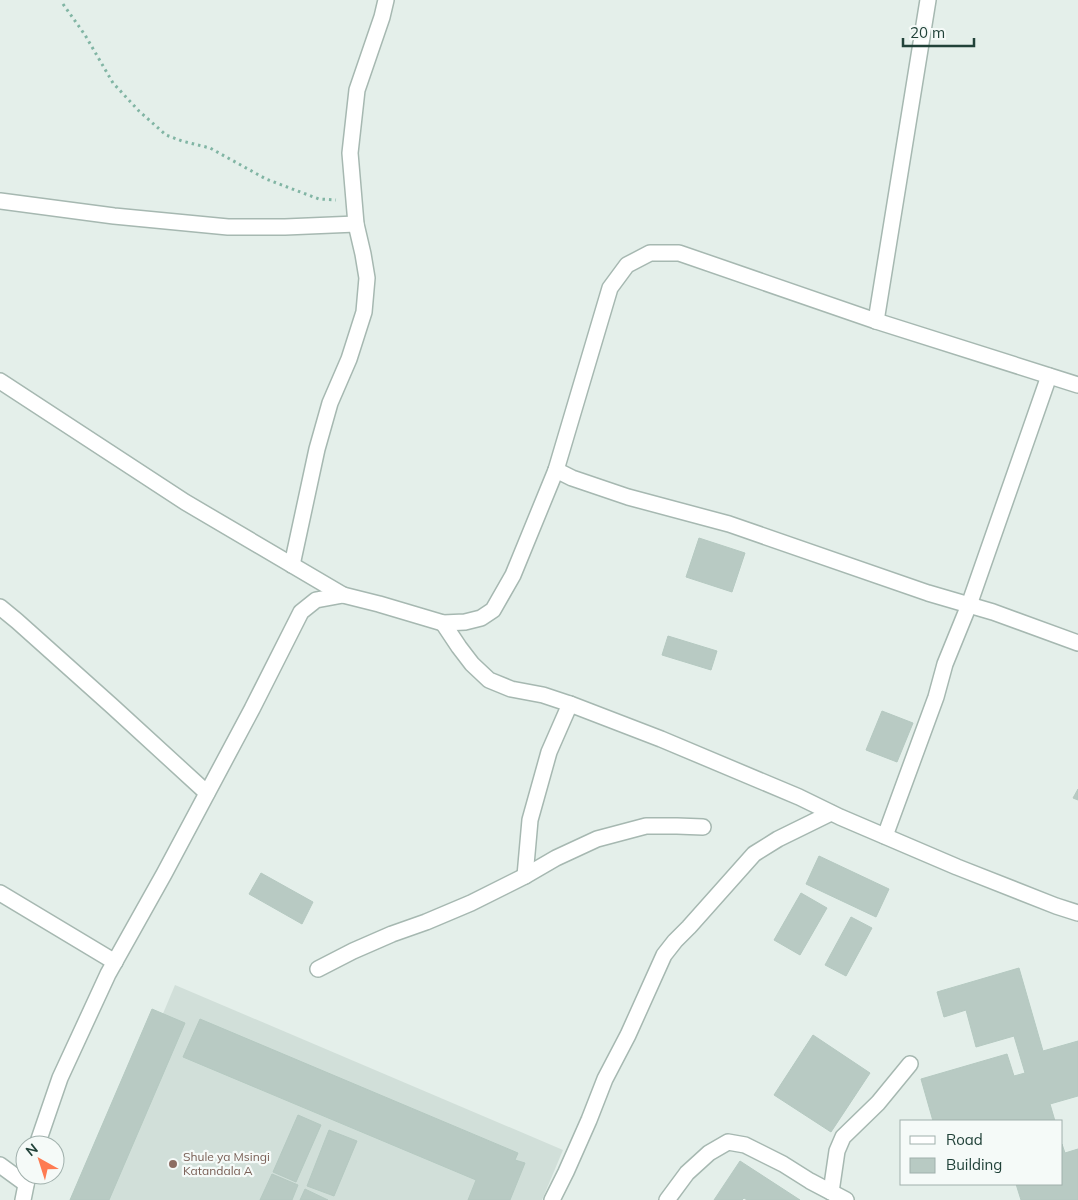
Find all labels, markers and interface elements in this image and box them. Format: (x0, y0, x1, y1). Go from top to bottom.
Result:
scale bar (903, 15, 974, 47)
text: 20 m (910, 23, 945, 42)
legend (900, 1120, 1063, 1185)
text: Road (946, 1130, 983, 1149)
north arrow (15, 1135, 65, 1185)
text: N (22, 1140, 42, 1160)
place label: Shule ya Msingi Katandala A (183, 1149, 270, 1178)
text: Building (946, 1155, 1002, 1174)
marker: Shule ya Msingi Katandala A (167, 1158, 179, 1170)

